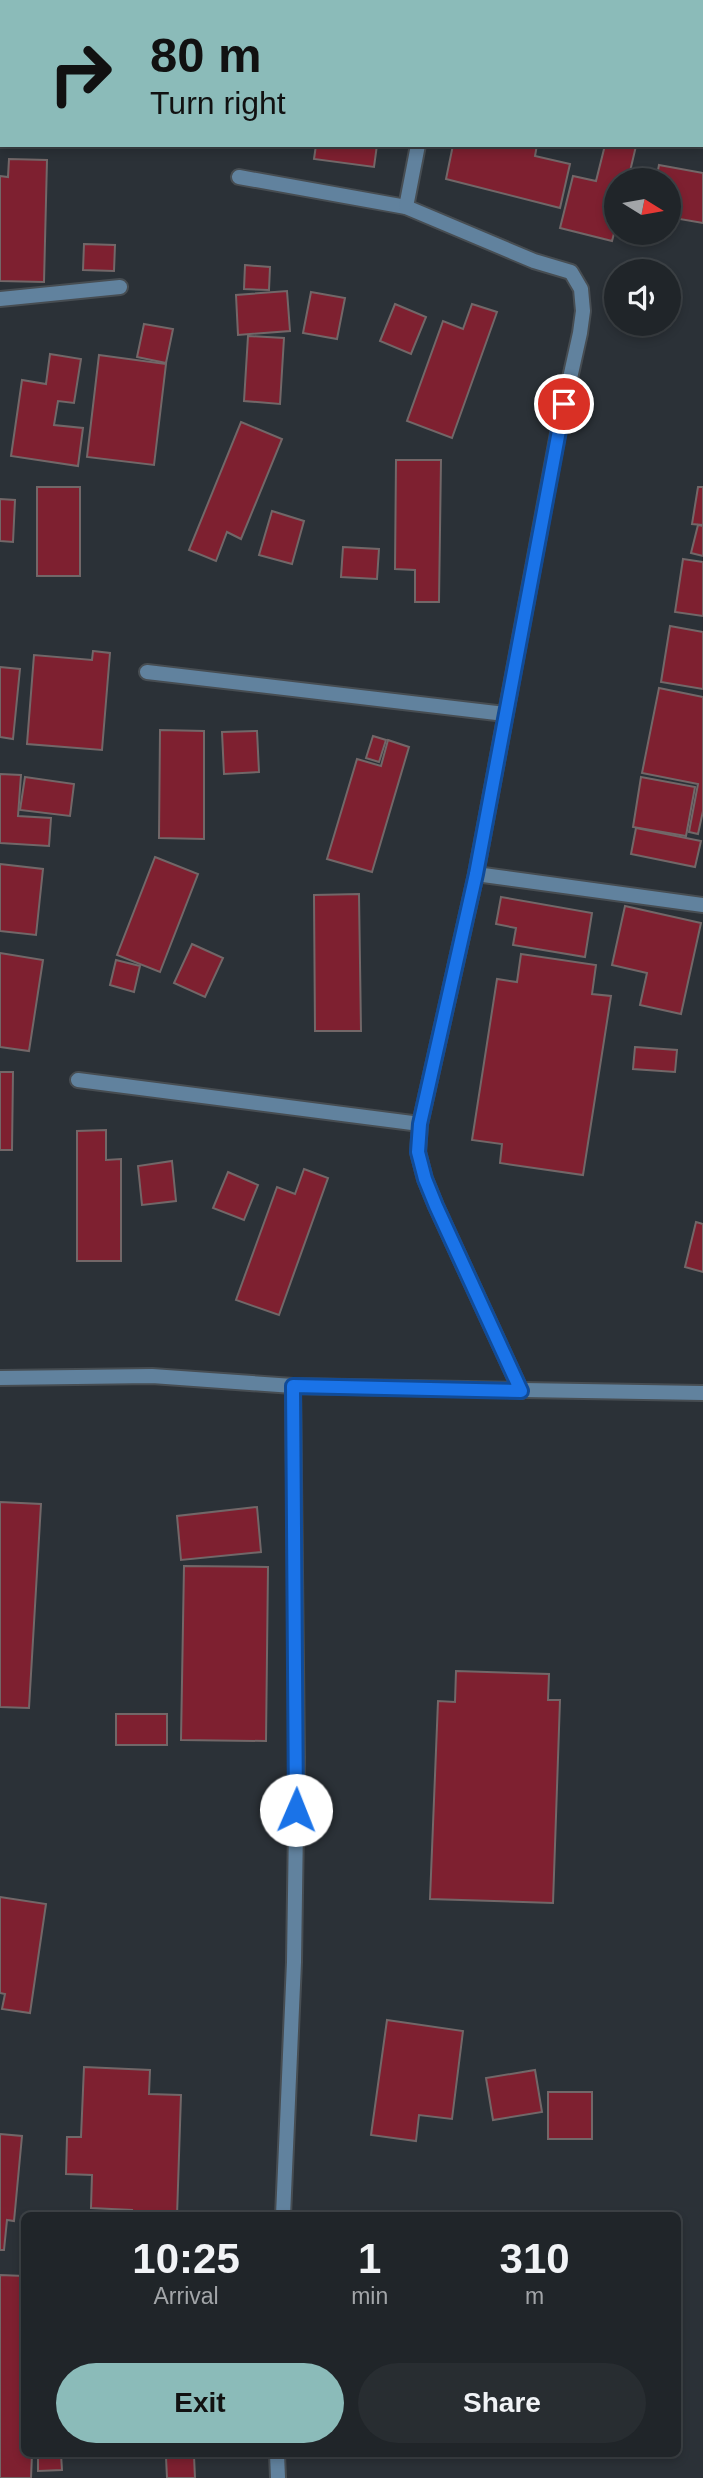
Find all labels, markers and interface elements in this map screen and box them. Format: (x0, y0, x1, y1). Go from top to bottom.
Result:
icon: right (35, 28, 126, 119)
text: 80 m (150, 28, 262, 82)
text: Turn right (150, 85, 286, 121)
north arrow (604, 168, 681, 245)
map controls (604, 168, 681, 336)
button: sound (604, 259, 681, 336)
pin (534, 374, 594, 434)
icon: arrive (545, 385, 583, 423)
position arrow (259, 1773, 333, 1847)
text: 10:25 (132, 2235, 240, 2282)
text: 1 (358, 2235, 381, 2282)
text: 310 (500, 2235, 570, 2282)
text: Arrival (153, 2283, 219, 2309)
text: min (351, 2283, 388, 2309)
text: m (525, 2283, 544, 2309)
button: Exit (56, 2363, 344, 2443)
button: Share (358, 2363, 646, 2443)

